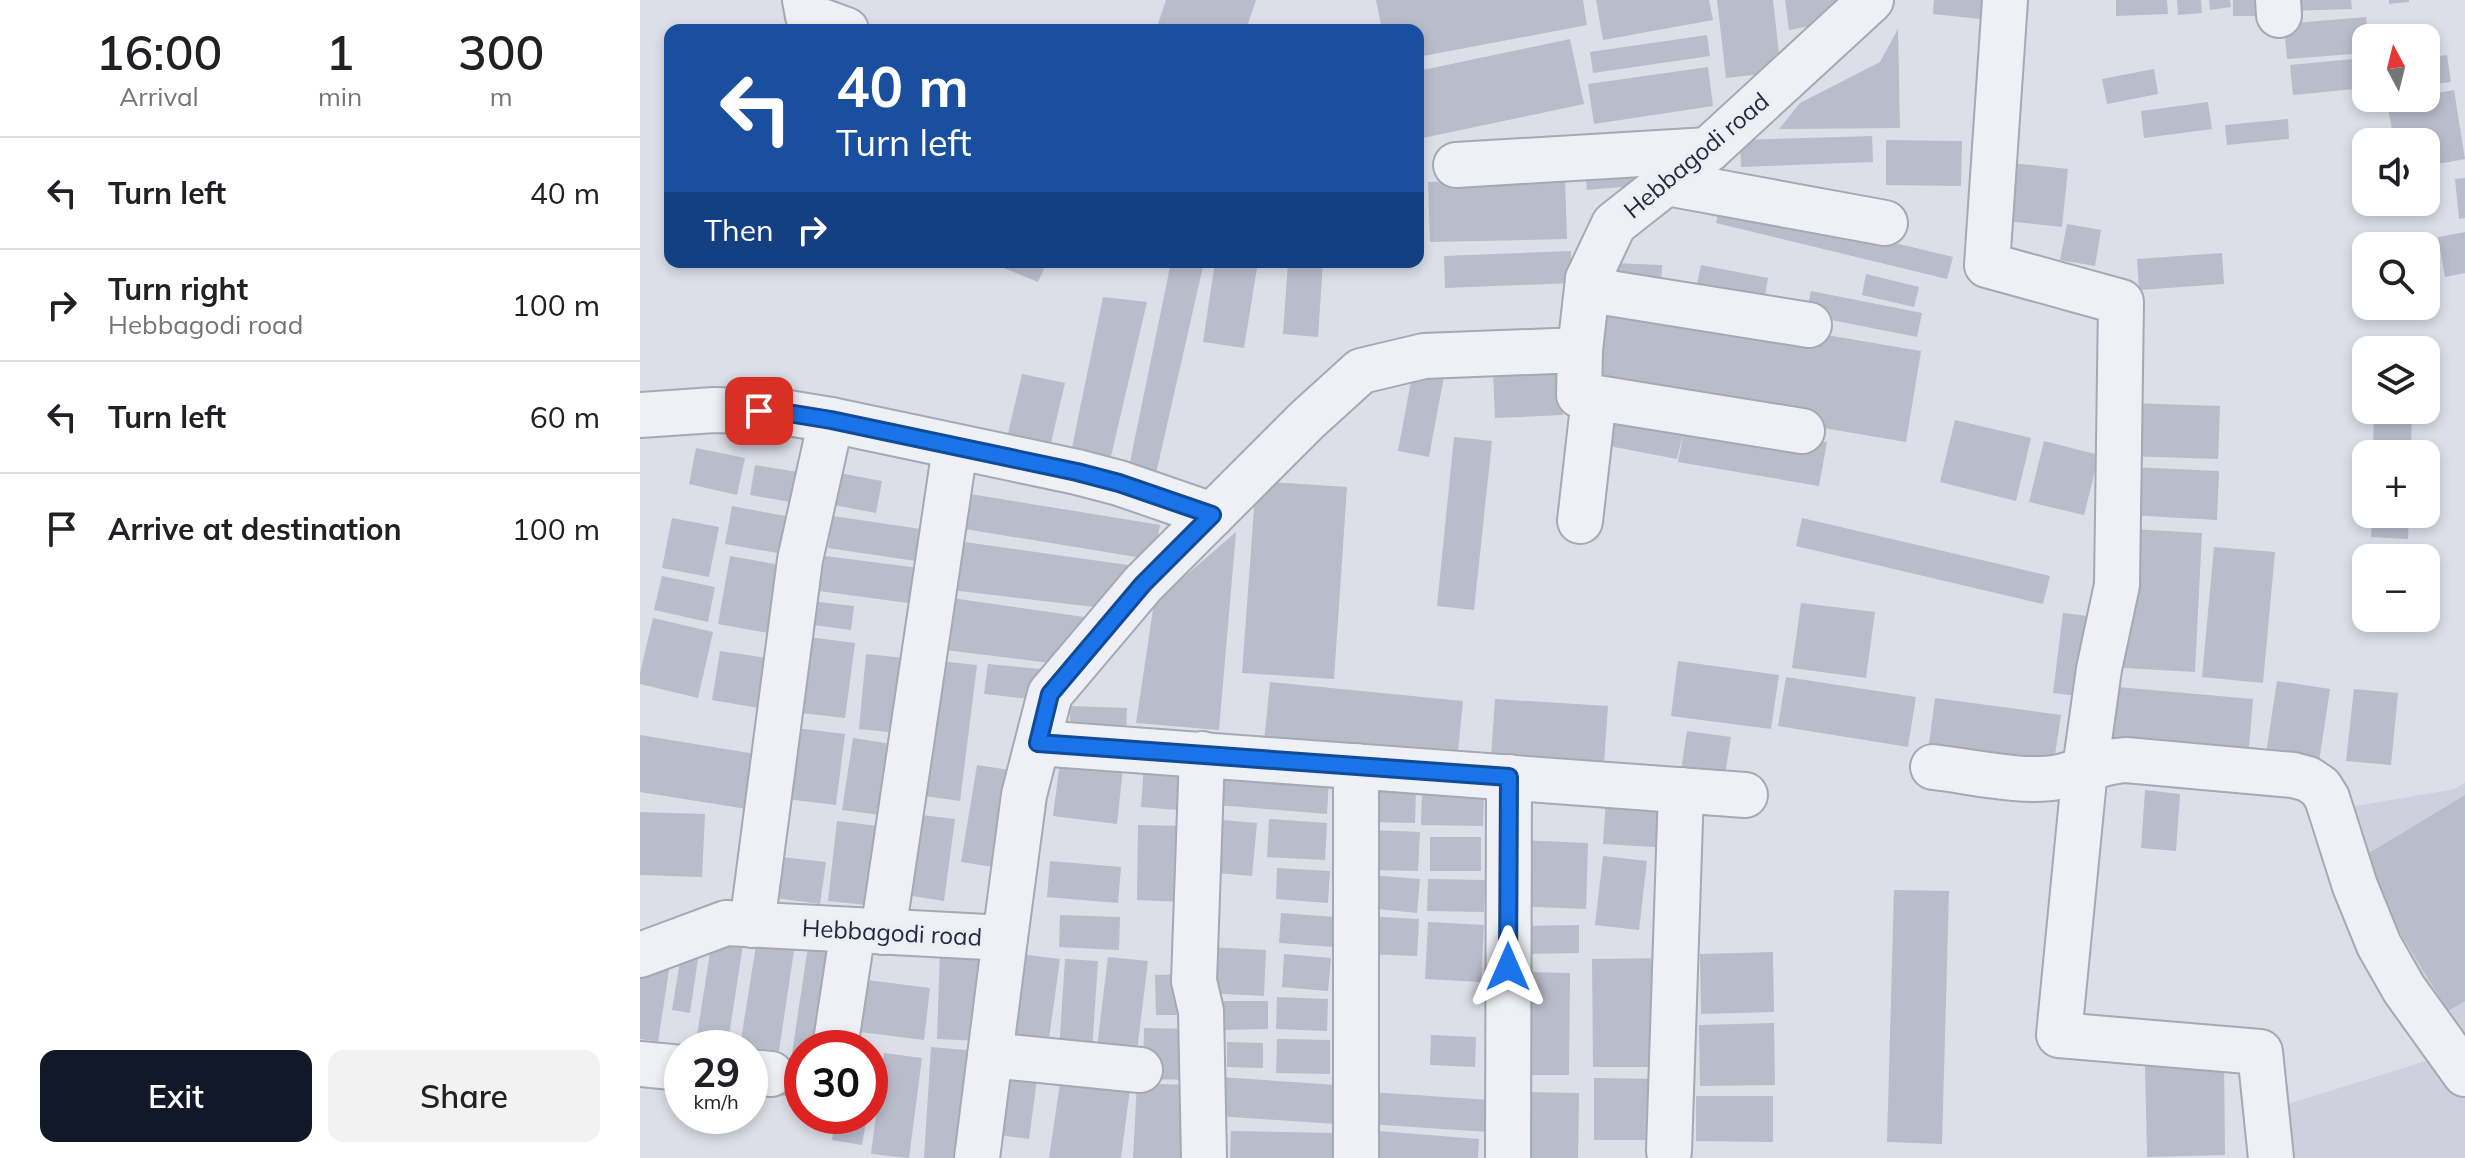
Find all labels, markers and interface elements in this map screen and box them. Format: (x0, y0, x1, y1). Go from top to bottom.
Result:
text: 16:00 (96, 22, 222, 82)
text: 1 (326, 22, 354, 82)
text: 300 (458, 22, 544, 82)
north arrow (2352, 24, 2440, 112)
map controls (2352, 24, 2440, 632)
text: 40 m (836, 51, 969, 121)
icon: left (704, 56, 808, 160)
text: Arrival (119, 80, 199, 113)
text: min (318, 80, 362, 113)
text: m (490, 80, 513, 113)
street label: Hebbagodi road (1617, 86, 1775, 224)
text: Turn left (836, 120, 972, 165)
button: sound (2352, 128, 2440, 216)
icon: left (40, 171, 84, 215)
text: Turn left (108, 174, 226, 212)
text: 40 m (530, 174, 600, 212)
icon: right (790, 208, 834, 252)
text: Then (704, 211, 774, 249)
button: search (2352, 232, 2440, 320)
text: Turn right (108, 270, 248, 308)
icon: right (40, 283, 84, 327)
text: 100 m (512, 286, 600, 324)
text: Hebbagodi road (108, 308, 303, 341)
button: layers (2352, 336, 2440, 424)
pin (725, 377, 793, 445)
icon: arrive (737, 389, 781, 433)
icon: left (40, 395, 84, 439)
text: Turn left (108, 398, 226, 436)
text: 60 m (530, 398, 600, 436)
button: + (2352, 440, 2440, 528)
icon: arrive (40, 507, 84, 551)
text: Arrive at destination (108, 510, 402, 548)
text: 100 m (512, 510, 600, 548)
button: − (2352, 544, 2440, 632)
street label: Hebbagodi road (801, 912, 983, 952)
position arrow (1466, 925, 1550, 1009)
speed limit sign: 30 (784, 1030, 888, 1134)
text: 29 (692, 1047, 740, 1097)
button: Exit (40, 1050, 312, 1142)
button: Share (328, 1050, 600, 1142)
text: km/h (693, 1089, 739, 1114)

